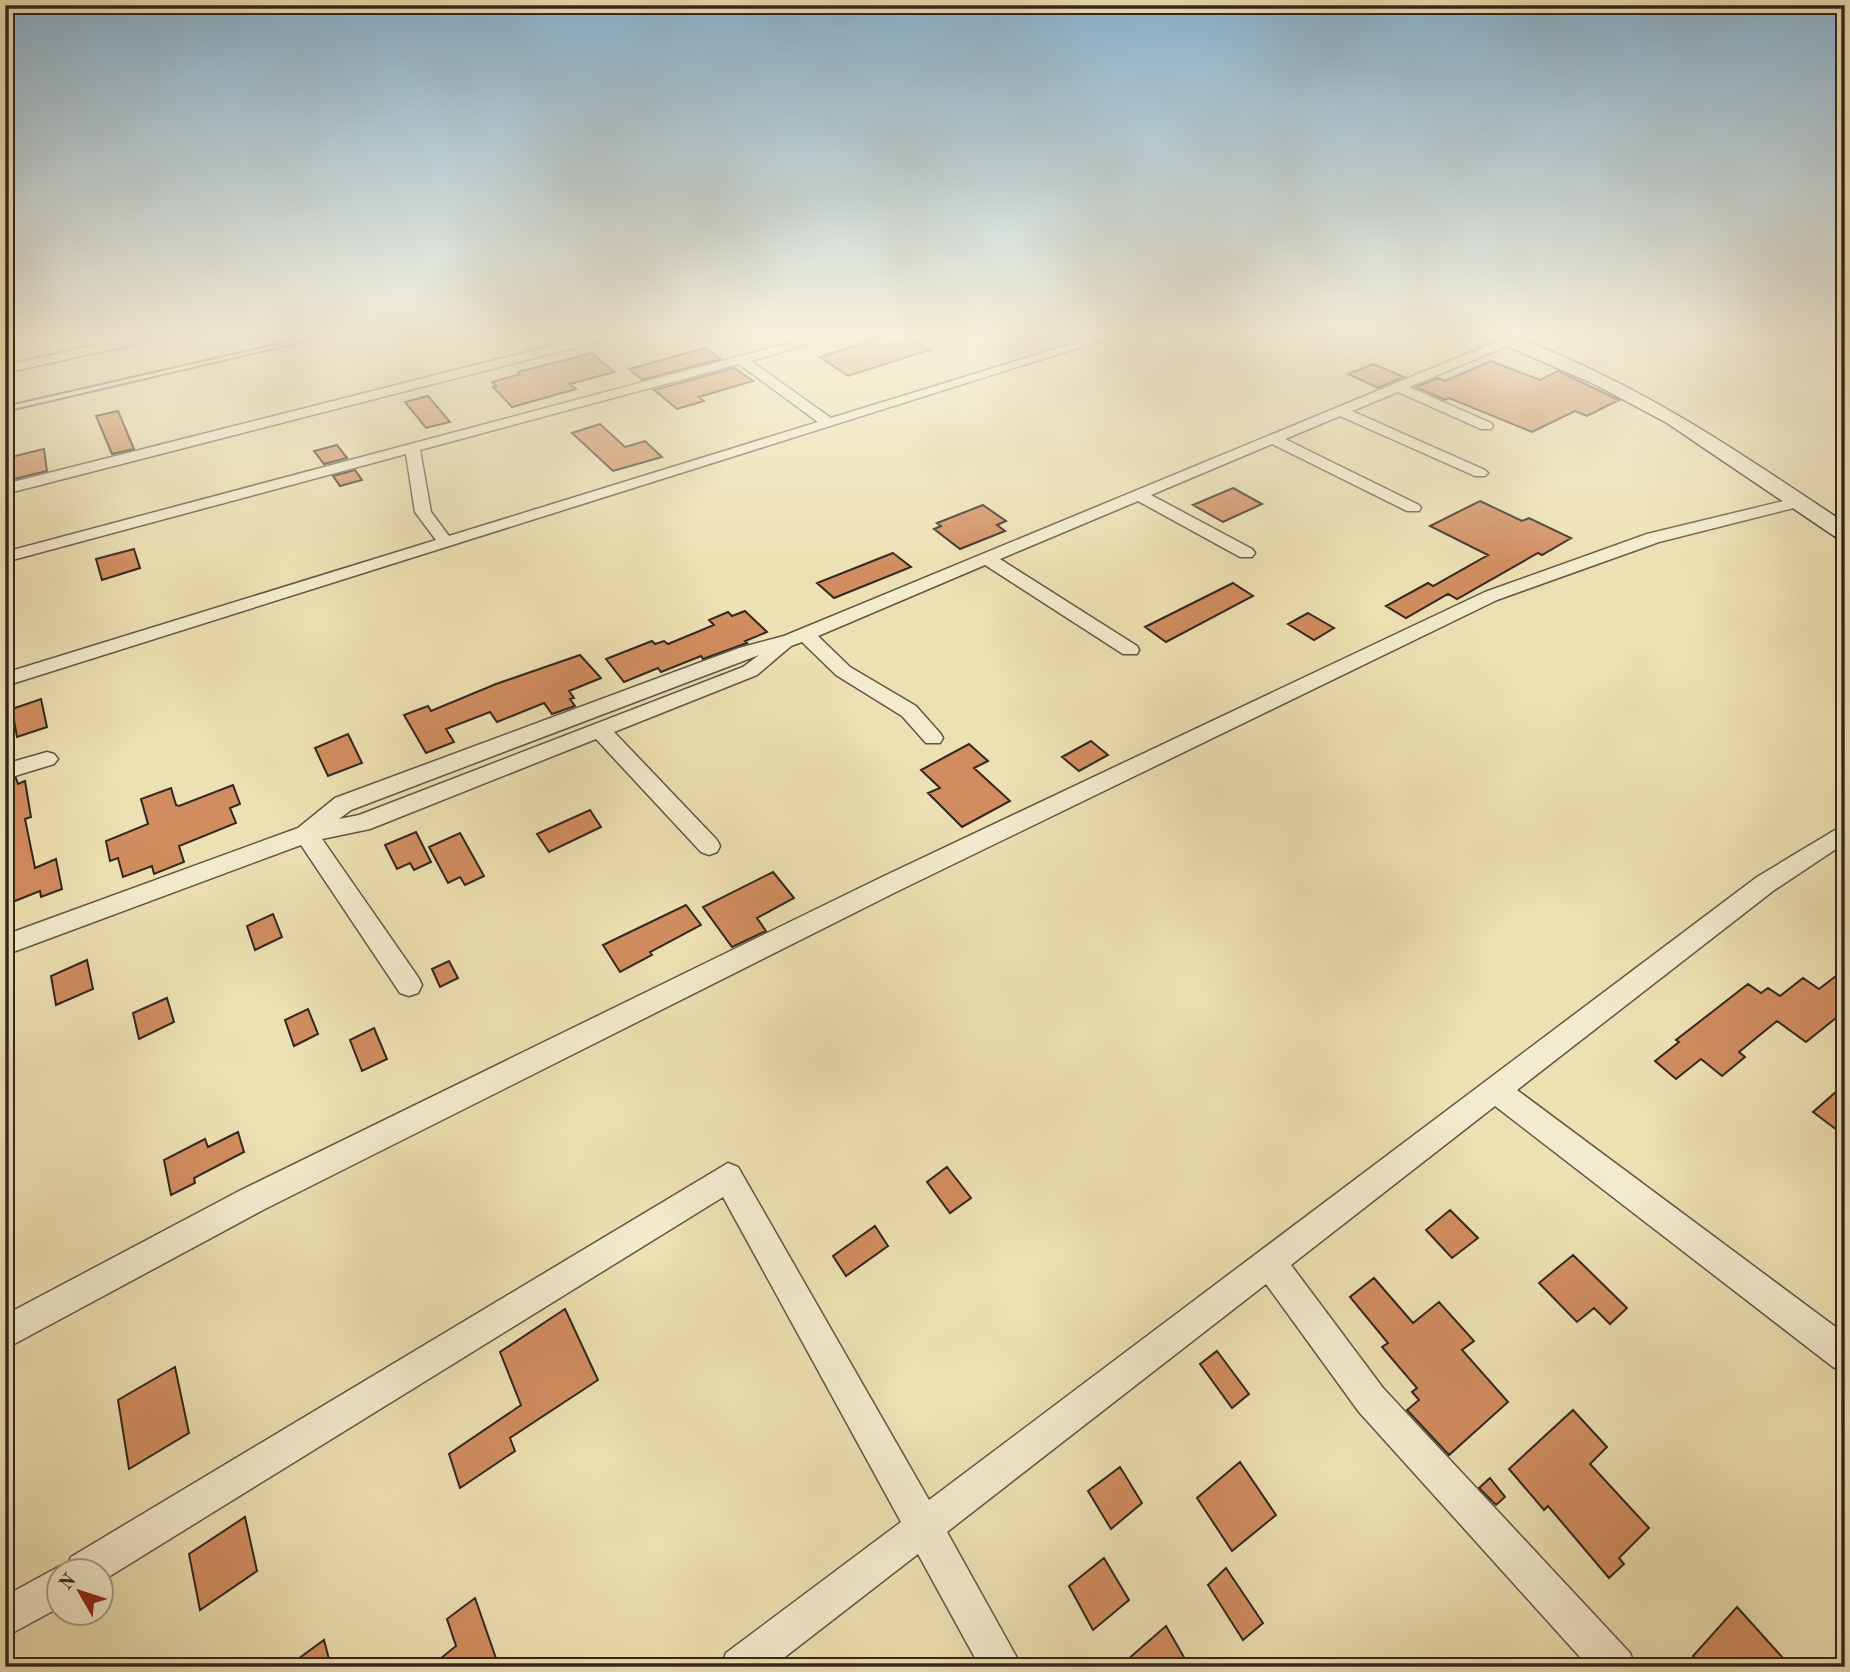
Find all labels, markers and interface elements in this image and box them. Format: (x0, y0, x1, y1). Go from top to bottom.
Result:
north arrow (46, 1556, 116, 1626)
text: N (57, 1571, 81, 1594)

